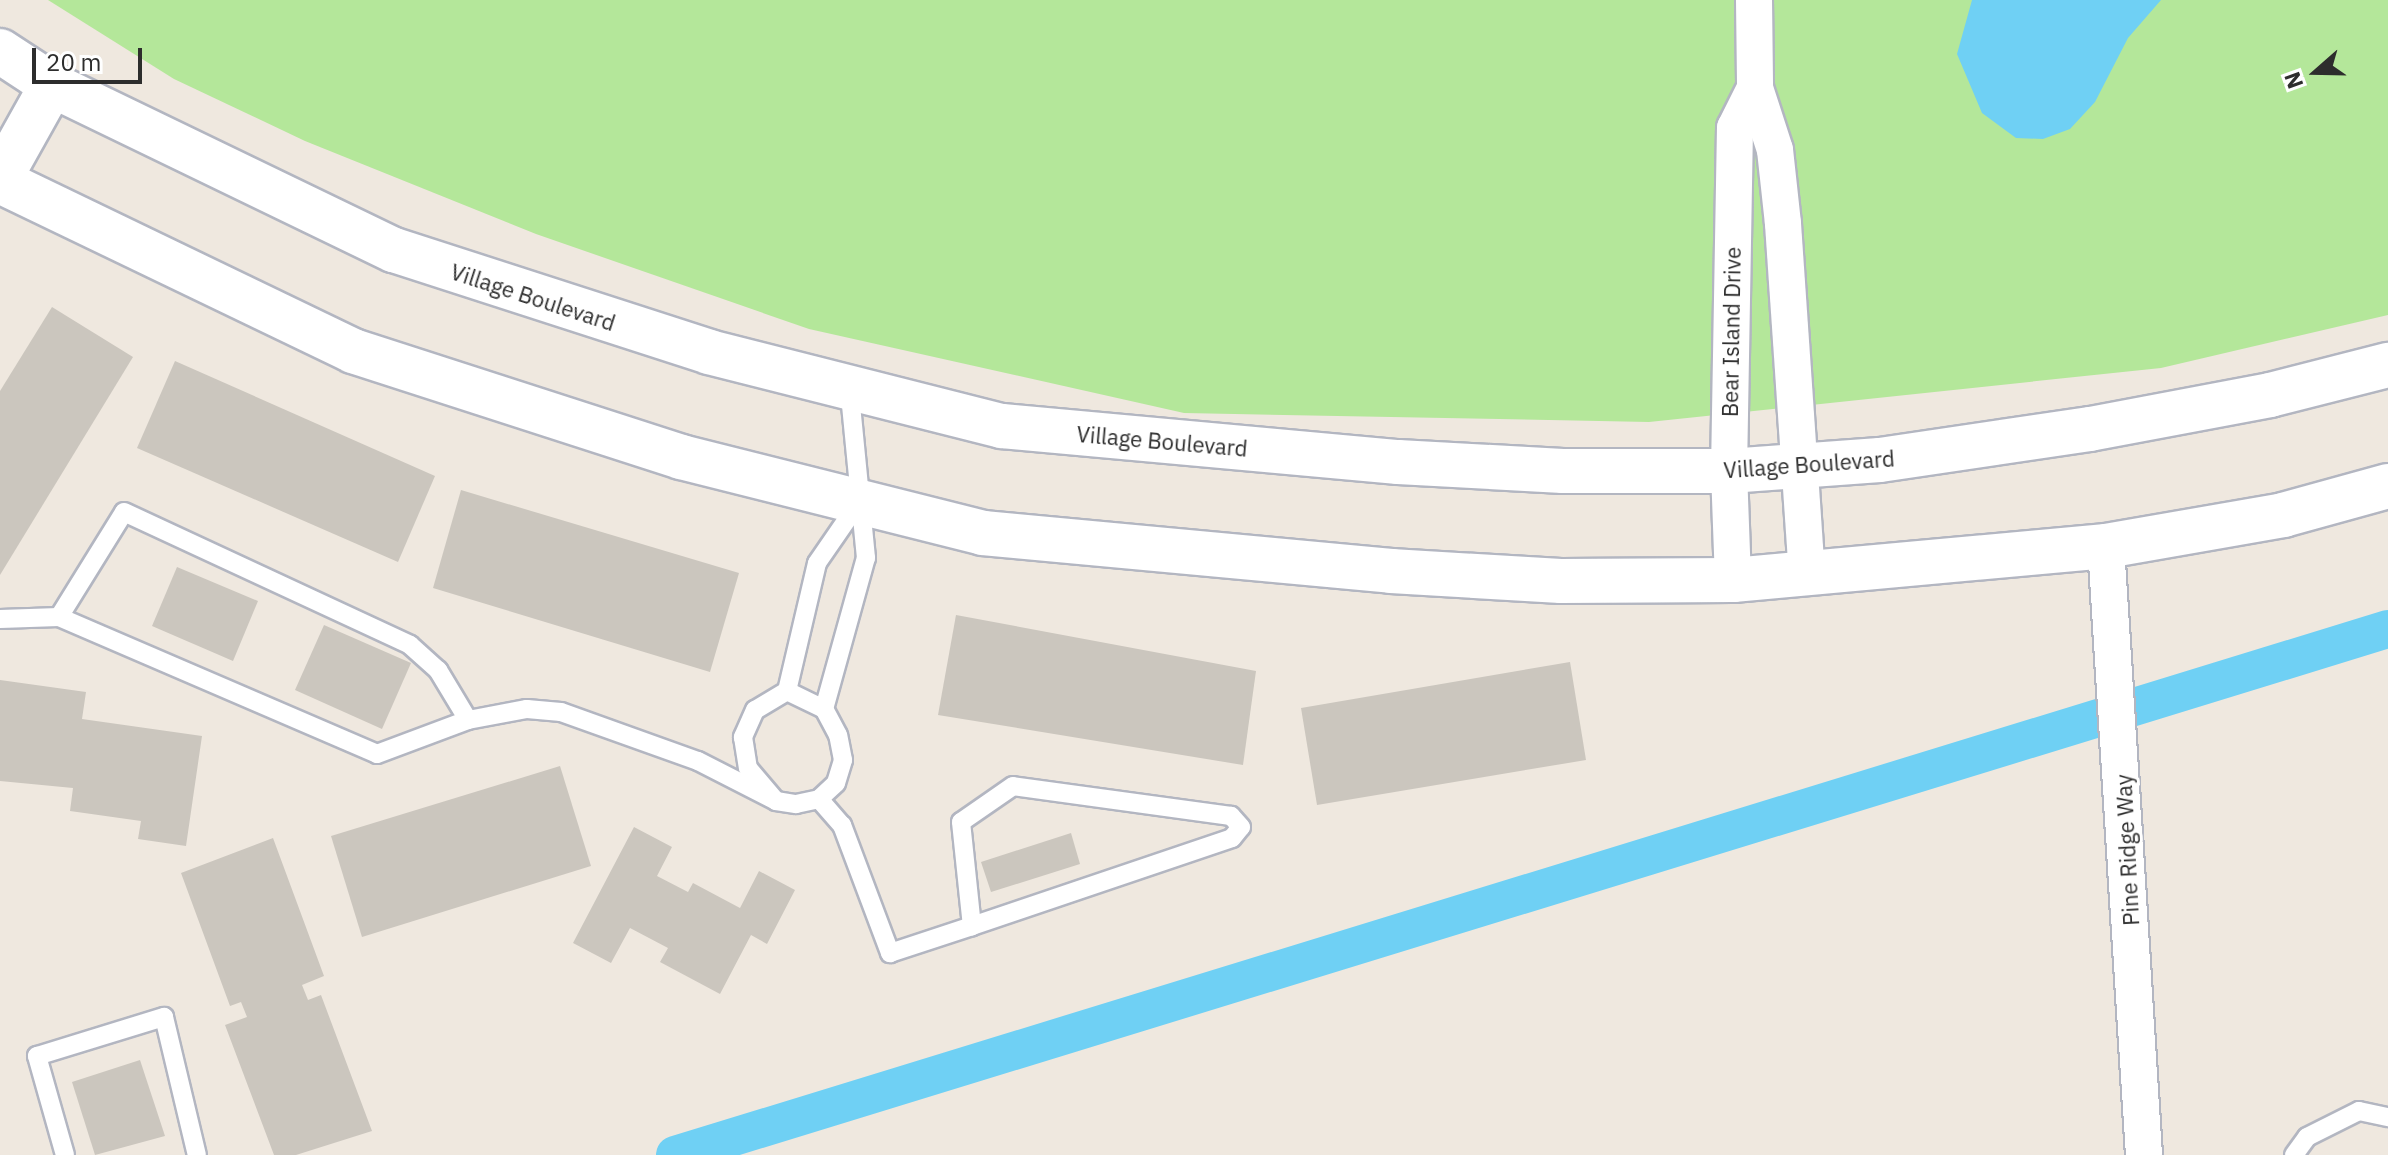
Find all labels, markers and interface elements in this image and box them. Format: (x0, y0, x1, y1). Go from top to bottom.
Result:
scale bar (36, 32, 146, 82)
north arrow (2276, 32, 2356, 112)
text: 20 m (46, 46, 101, 78)
text: N (2277, 68, 2309, 93)
street label: Bear Island Drive (1716, 247, 1746, 417)
street label: Village Boulevard (447, 258, 619, 336)
street label: Village Boulevard (1075, 420, 1249, 462)
street label: Village Boulevard (1723, 445, 1895, 483)
street label: Pine Ridge Way (2110, 774, 2144, 926)

